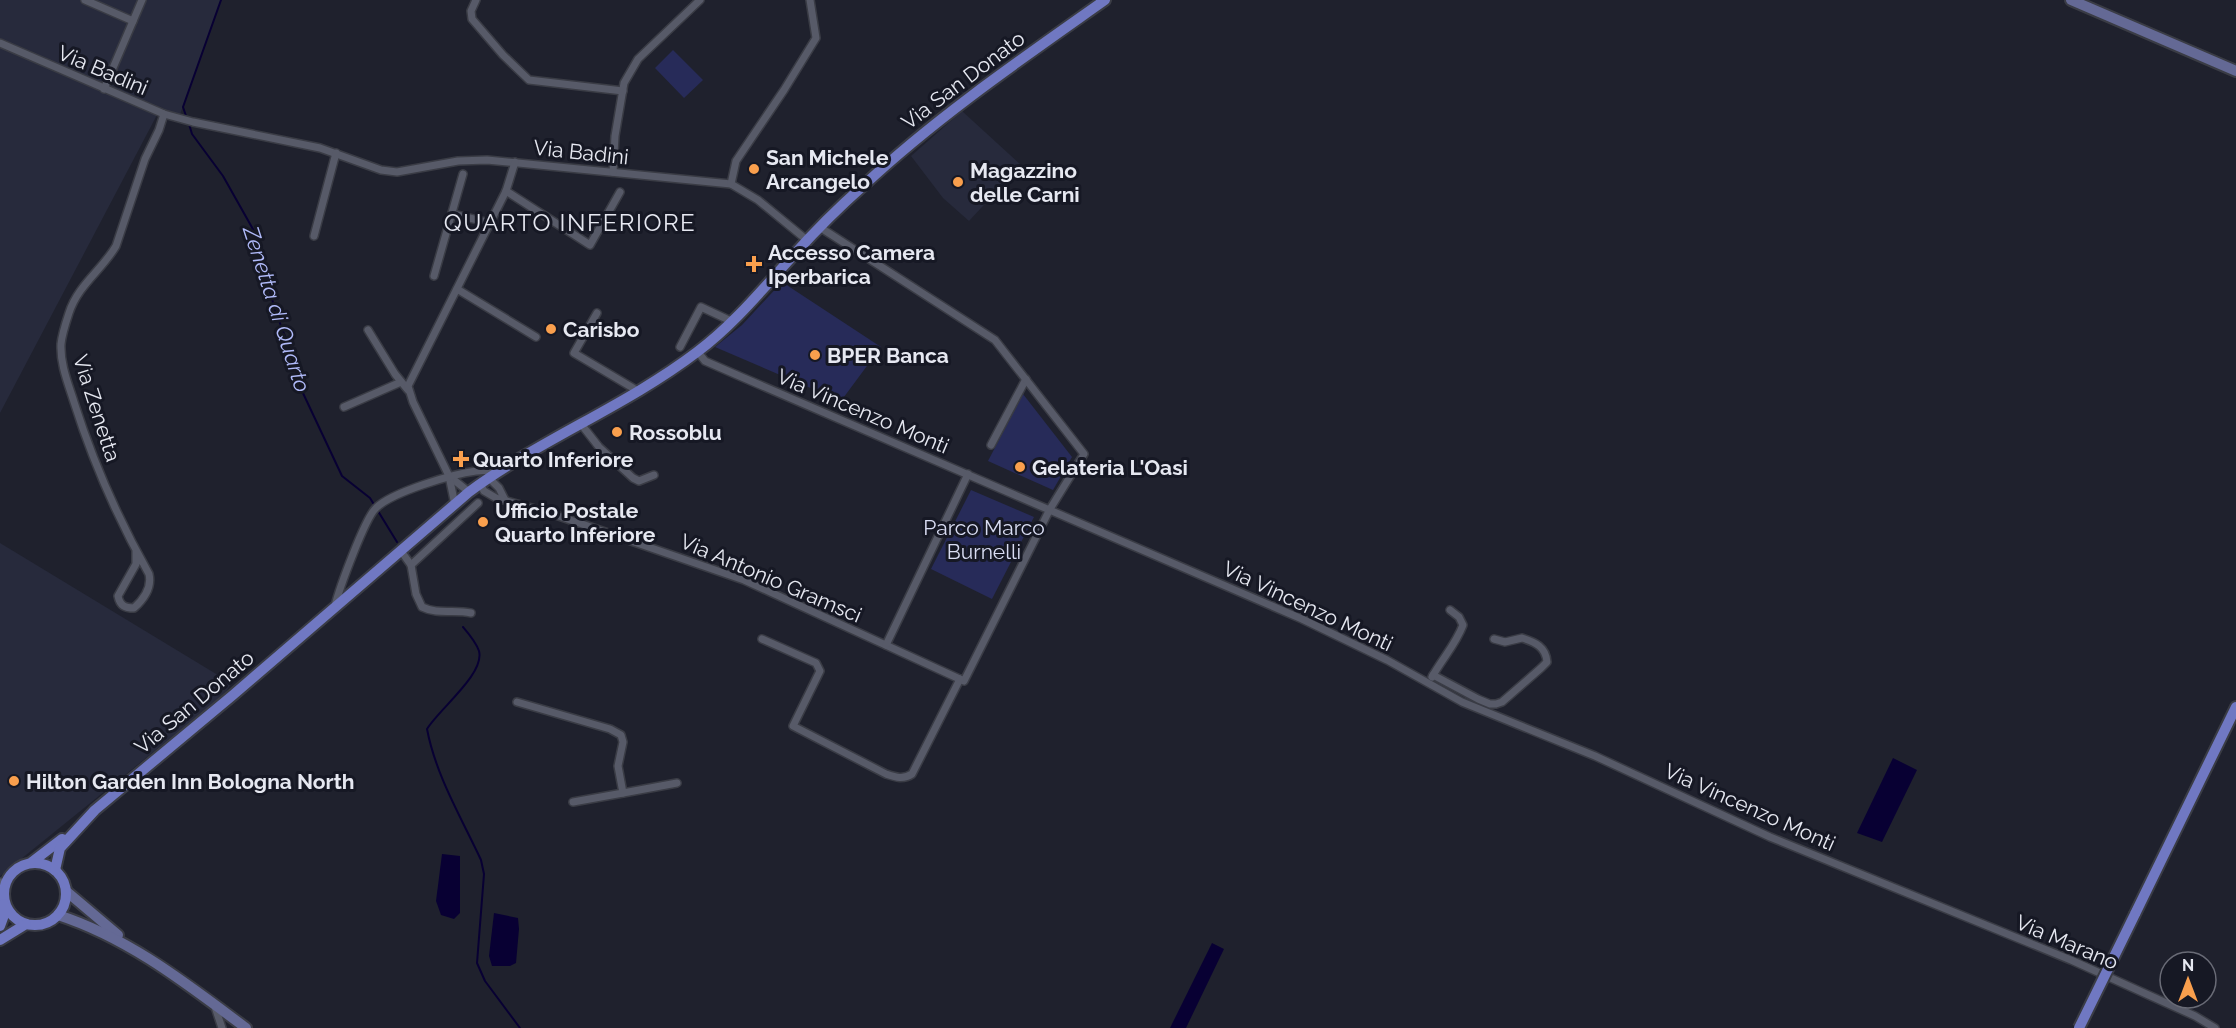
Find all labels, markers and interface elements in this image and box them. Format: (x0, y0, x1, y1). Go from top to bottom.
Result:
street label: Via San Donato (896, 26, 1030, 134)
street label: Via Badini (54, 40, 152, 100)
street label: Via Badini (532, 135, 630, 169)
place label: San Michele Arcangelo (766, 145, 889, 194)
place label: Magazzino delle Carni (970, 158, 1080, 207)
marker: San Michele Arcangelo (747, 162, 761, 176)
marker: Magazzino delle Carni (951, 175, 965, 189)
district label: QUARTO INFERIORE (444, 208, 696, 237)
water label: Zenetta di Quarto (238, 222, 316, 395)
place label: Accesso Camera Iperbarica (768, 240, 935, 289)
marker: Accesso Camera Iperbarica (745, 255, 763, 273)
place label: Carisbo (563, 317, 640, 342)
marker: Carisbo (544, 322, 558, 336)
place label: BPER Banca (827, 343, 949, 368)
marker: BPER Banca (808, 348, 822, 362)
street label: Via Zenetta (68, 351, 126, 465)
street label: Via Vincenzo Monti (773, 363, 953, 459)
place label: Rossoblu (629, 420, 722, 445)
marker: Rossoblu (610, 425, 624, 439)
place label: Quarto Inferiore (473, 447, 634, 472)
marker: Quarto Inferiore (454, 452, 468, 466)
place label: Gelateria L'Oasi (1032, 455, 1188, 480)
marker: Gelateria L'Oasi (1013, 460, 1027, 474)
place label: Ufficio Postale Quarto Inferiore (495, 498, 656, 547)
marker: Ufficio Postale Quarto Inferiore (476, 515, 490, 529)
park label: Parco Marco Burnelli (923, 515, 1045, 564)
street label: Via Antonio Gramsci (677, 528, 865, 628)
street label: Via Vincenzo Monti (1219, 556, 1397, 656)
street label: Via San Donato (129, 645, 259, 759)
street label: Via Vincenzo Monti (1661, 758, 1839, 856)
place label: Hilton Garden Inn Bologna North (26, 769, 354, 794)
marker: Hilton Garden Inn Bologna North (7, 774, 21, 788)
street label: Via Marano (2012, 909, 2122, 975)
north arrow (2158, 950, 2218, 1010)
text: N (2182, 956, 2194, 975)

